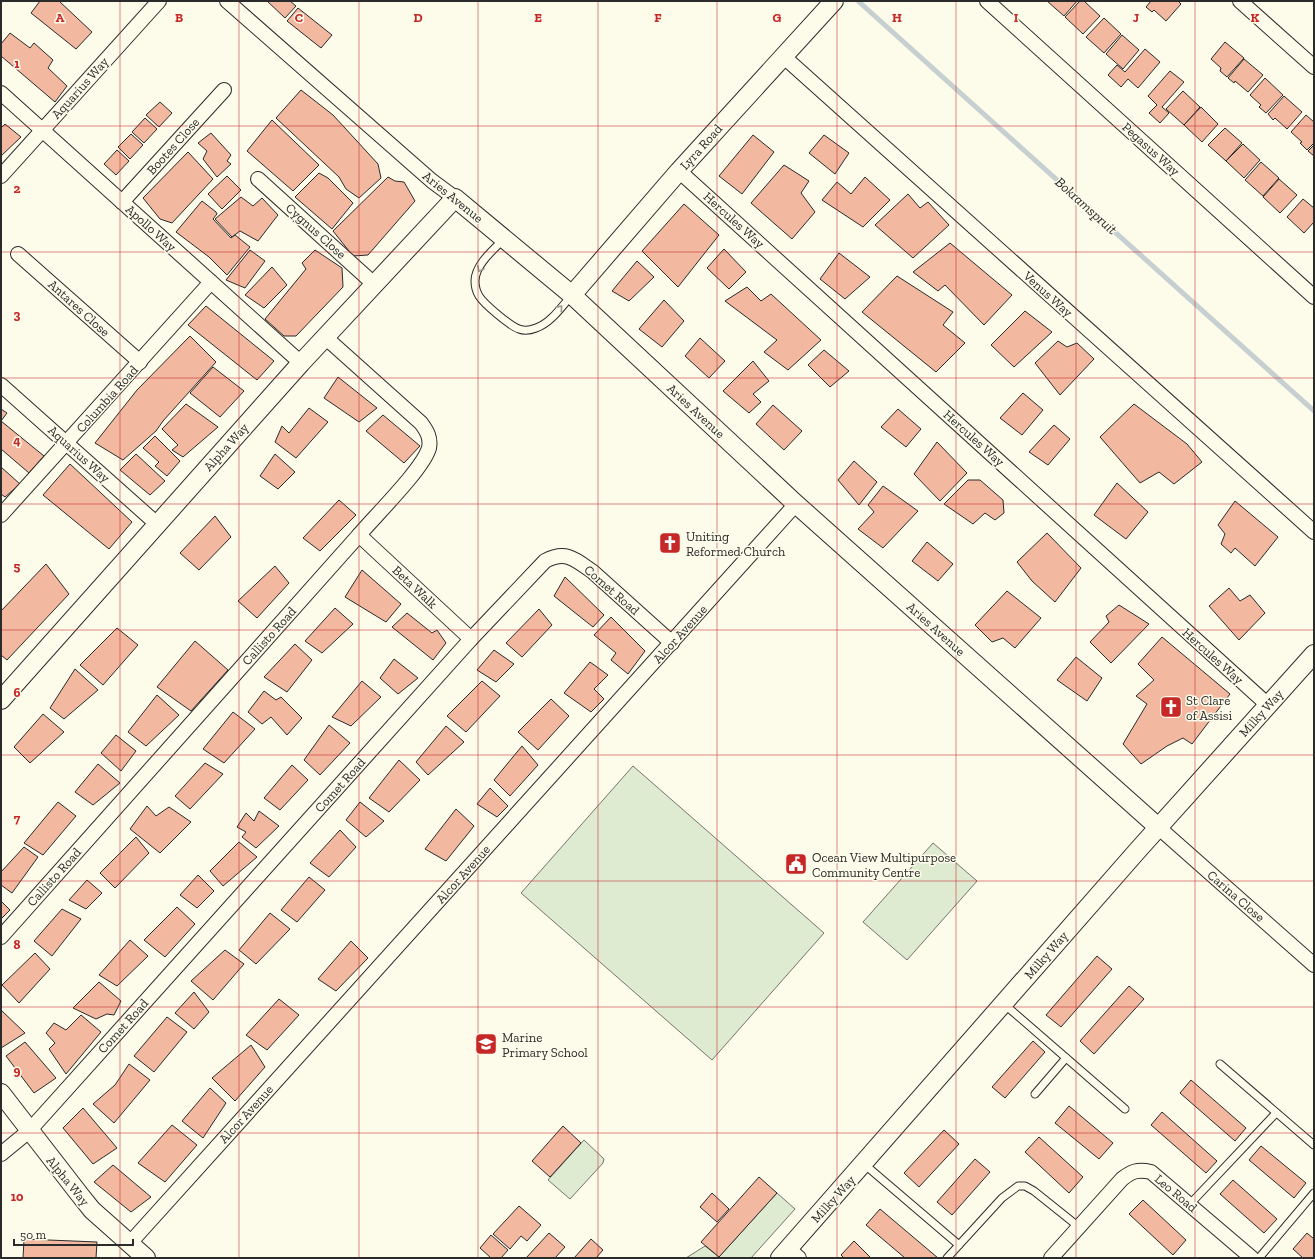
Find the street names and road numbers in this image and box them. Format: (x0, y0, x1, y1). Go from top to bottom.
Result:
street label: Aquarius Way (48, 54, 112, 122)
street label: Bootes Close (144, 115, 202, 177)
street label: Pegasus Way (1119, 119, 1183, 179)
street label: Lyra Road (677, 121, 725, 173)
street label: Aries Avenue (420, 168, 486, 226)
street label: Hercules Way (701, 189, 768, 251)
street label: Cygnus Close (283, 200, 349, 262)
street label: Apollo Way (123, 202, 180, 255)
street label: Venus Way (1020, 267, 1076, 320)
street label: Antares Close (45, 276, 113, 340)
street label: Columbia Road (73, 362, 141, 436)
street label: Aries Avenue (664, 381, 728, 441)
street label: Hercules Way (941, 407, 1008, 469)
street label: Alpha Way (201, 420, 252, 474)
street label: Aquarius Way (45, 422, 113, 486)
street label: Comet Road (581, 562, 643, 618)
street label: Beta Walk (390, 563, 441, 612)
street label: Aries Avenue (904, 599, 968, 659)
street label: Alcor Avenue (650, 602, 710, 666)
street label: Callisto Road (239, 604, 299, 668)
street label: Hercules Way (1180, 625, 1247, 687)
street label: Milky Way (1236, 686, 1286, 740)
street label: Comet Road (312, 755, 368, 815)
street label: Alcor Avenue (433, 842, 493, 906)
street label: Callisto Road (24, 845, 84, 909)
street label: Carina Close (1204, 867, 1268, 925)
street label: Milky Way (1021, 928, 1071, 982)
street label: Comet Road (95, 996, 151, 1056)
street label: Alcor Avenue (216, 1082, 276, 1146)
street label: Alpha Way (43, 1153, 93, 1209)
street label: Leo Road (1152, 1171, 1200, 1215)
street label: Milky Way (808, 1172, 858, 1226)

